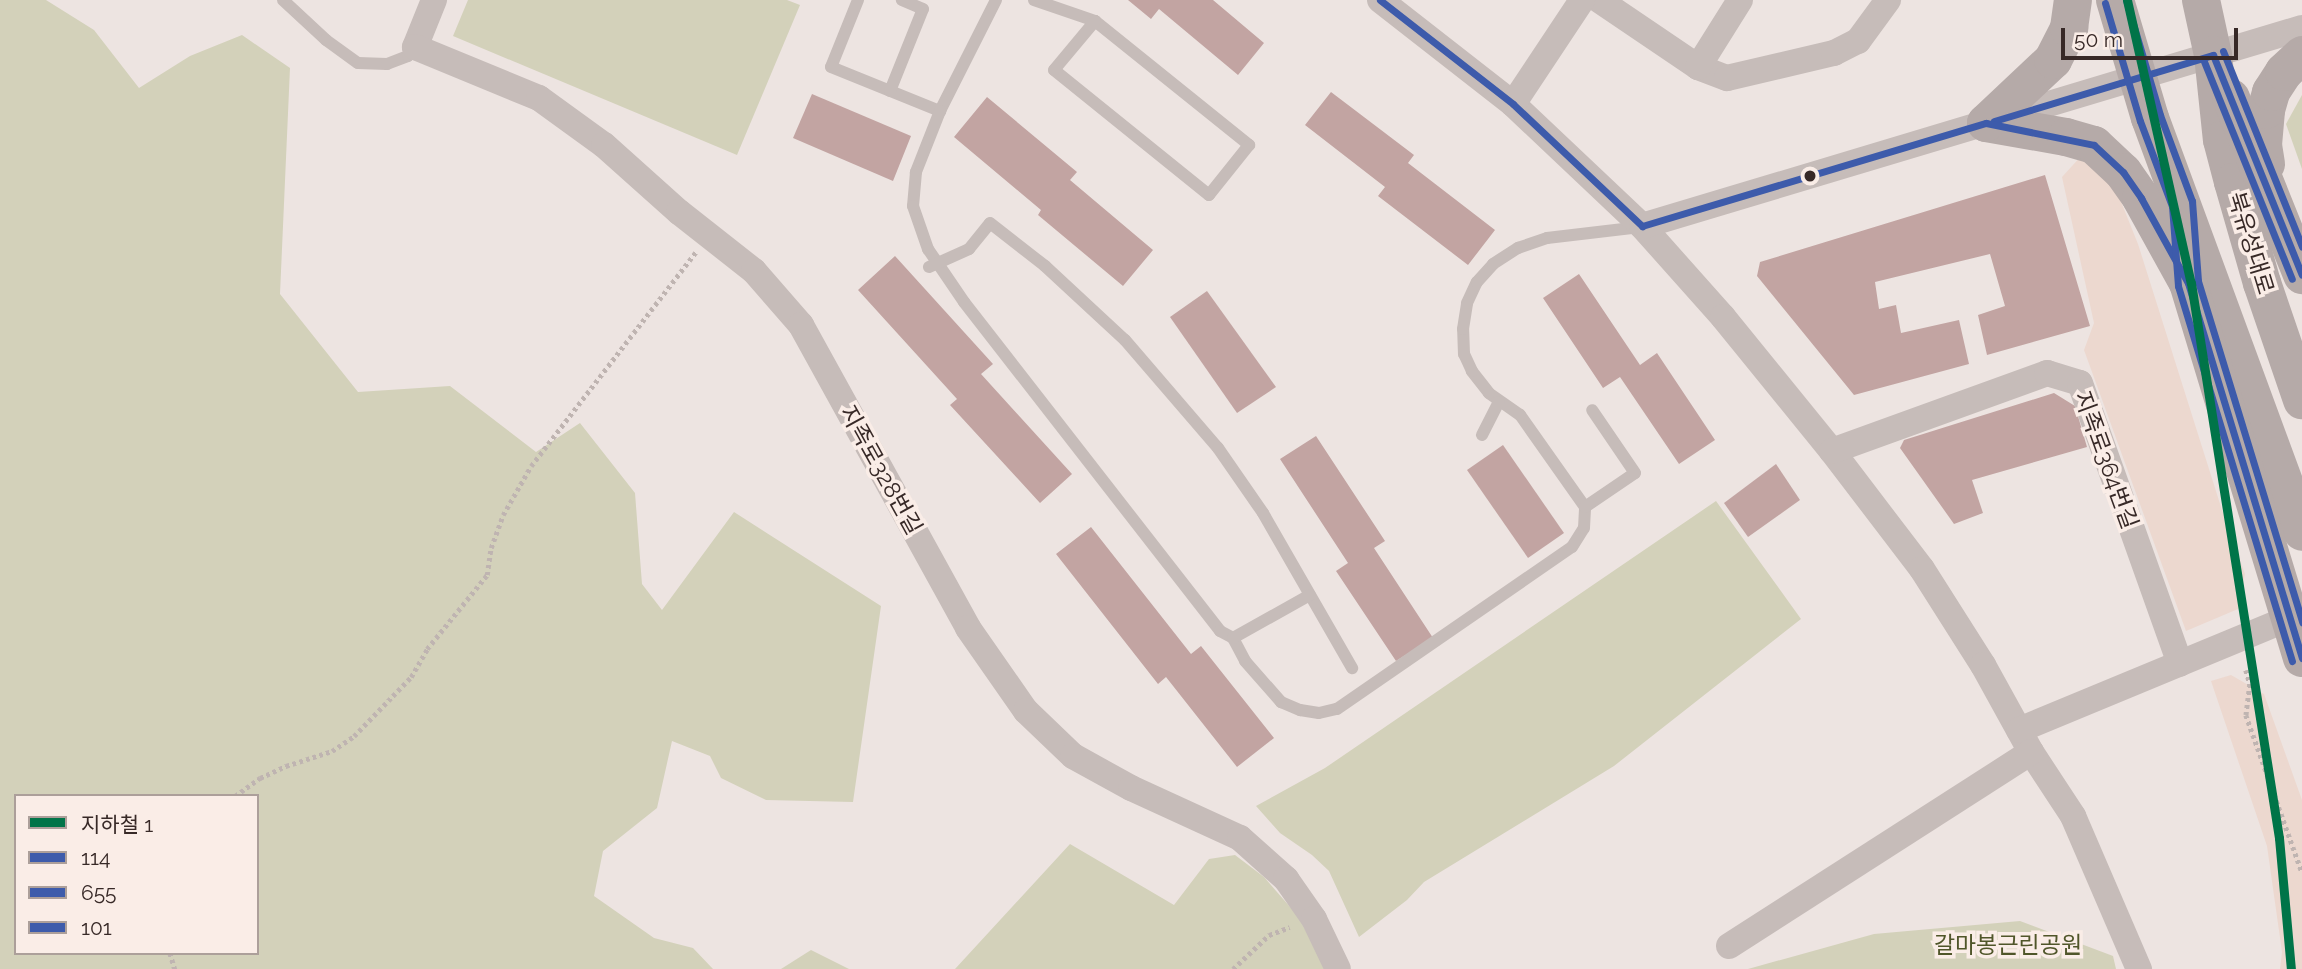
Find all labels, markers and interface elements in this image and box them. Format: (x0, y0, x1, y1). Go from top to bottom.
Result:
scale bar (2064, 14, 2241, 58)
text: 50 m (2074, 27, 2123, 52)
unlabelled marker (1803, 169, 1817, 183)
street label: 북유성대로 (2222, 188, 2280, 298)
street label: 지족로364번길 (2068, 387, 2144, 533)
street label: 지족로328번길 (834, 400, 928, 540)
legend (14, 794, 259, 955)
text: 지하철 1 (81, 812, 153, 837)
text: 114 (81, 845, 110, 870)
text: 655 (81, 880, 117, 905)
text: 101 (81, 915, 112, 940)
park label: 갈마봉근린공원 (1934, 931, 2082, 959)

